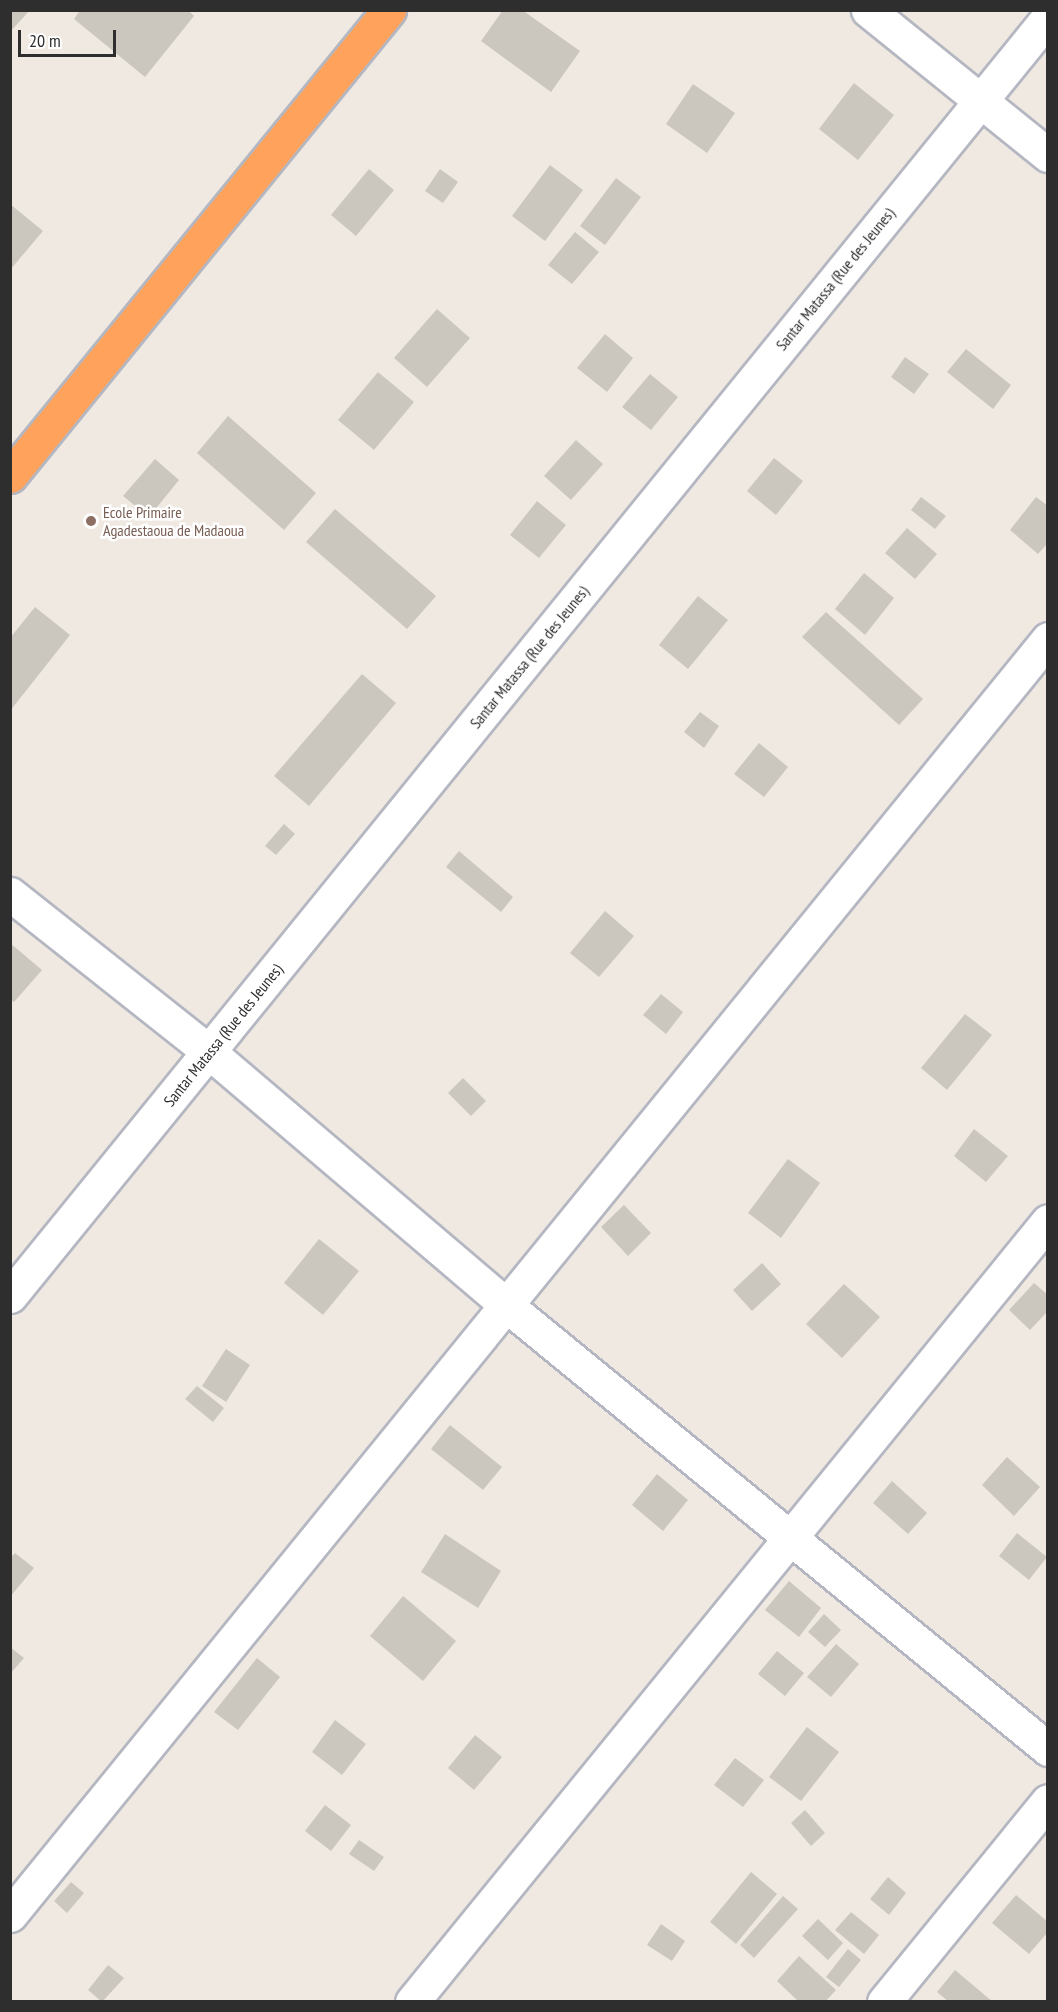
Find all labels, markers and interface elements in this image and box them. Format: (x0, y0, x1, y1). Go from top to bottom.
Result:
scale bar (21, 18, 118, 56)
text: 20 m (29, 29, 61, 52)
street label: Santar Matassa (Rue des Jeunes) (772, 204, 898, 354)
place label: Ecole Primaire Agadestaoua de Madaoua (103, 502, 244, 540)
marker: Ecole Primaire Agadestaoua de Madaoua (84, 514, 98, 528)
street label: Santar Matassa (Rue des Jeunes) (466, 582, 592, 732)
street label: Santar Matassa (Rue des Jeunes) (160, 960, 286, 1110)

